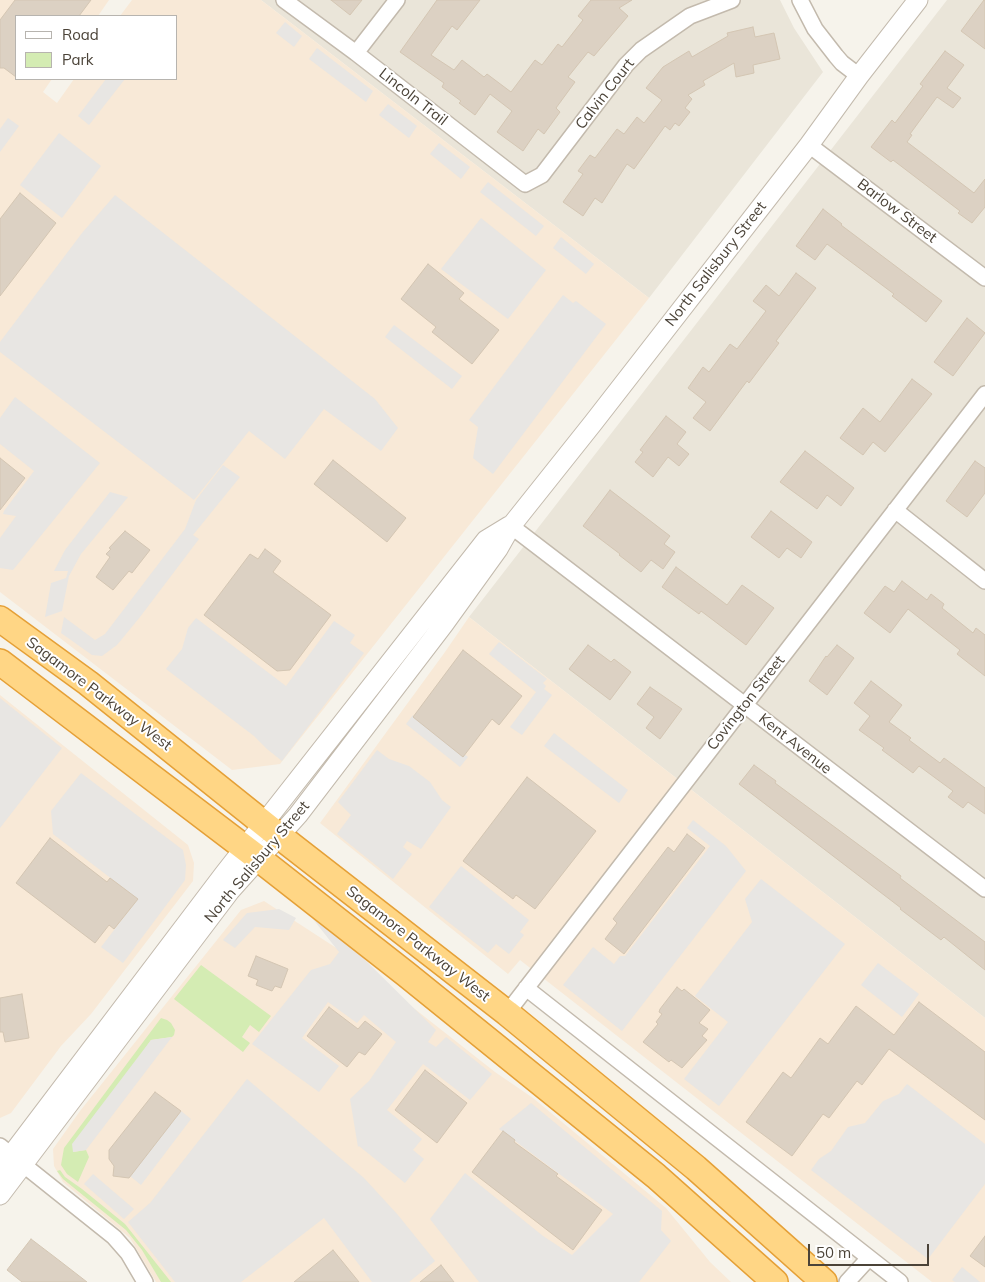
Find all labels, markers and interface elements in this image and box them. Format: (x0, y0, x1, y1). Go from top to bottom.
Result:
legend (15, 15, 178, 80)
text: Road (62, 25, 99, 44)
text: Park (62, 50, 94, 69)
street label: Calvin Court (572, 55, 638, 133)
street label: Lincoln Trail (375, 65, 451, 129)
street label: Barlow Street (854, 175, 940, 247)
street label: North Salisbury Street (662, 198, 770, 330)
street label: Sagamore Parkway West (23, 634, 175, 754)
street label: Covington Street (703, 652, 789, 754)
street label: Kent Avenue (755, 710, 835, 778)
street label: North Salisbury Street (201, 797, 313, 927)
street label: Sagamore Parkway West (343, 882, 493, 1006)
scale bar (810, 1234, 931, 1266)
text: 50 m (816, 1243, 851, 1262)

